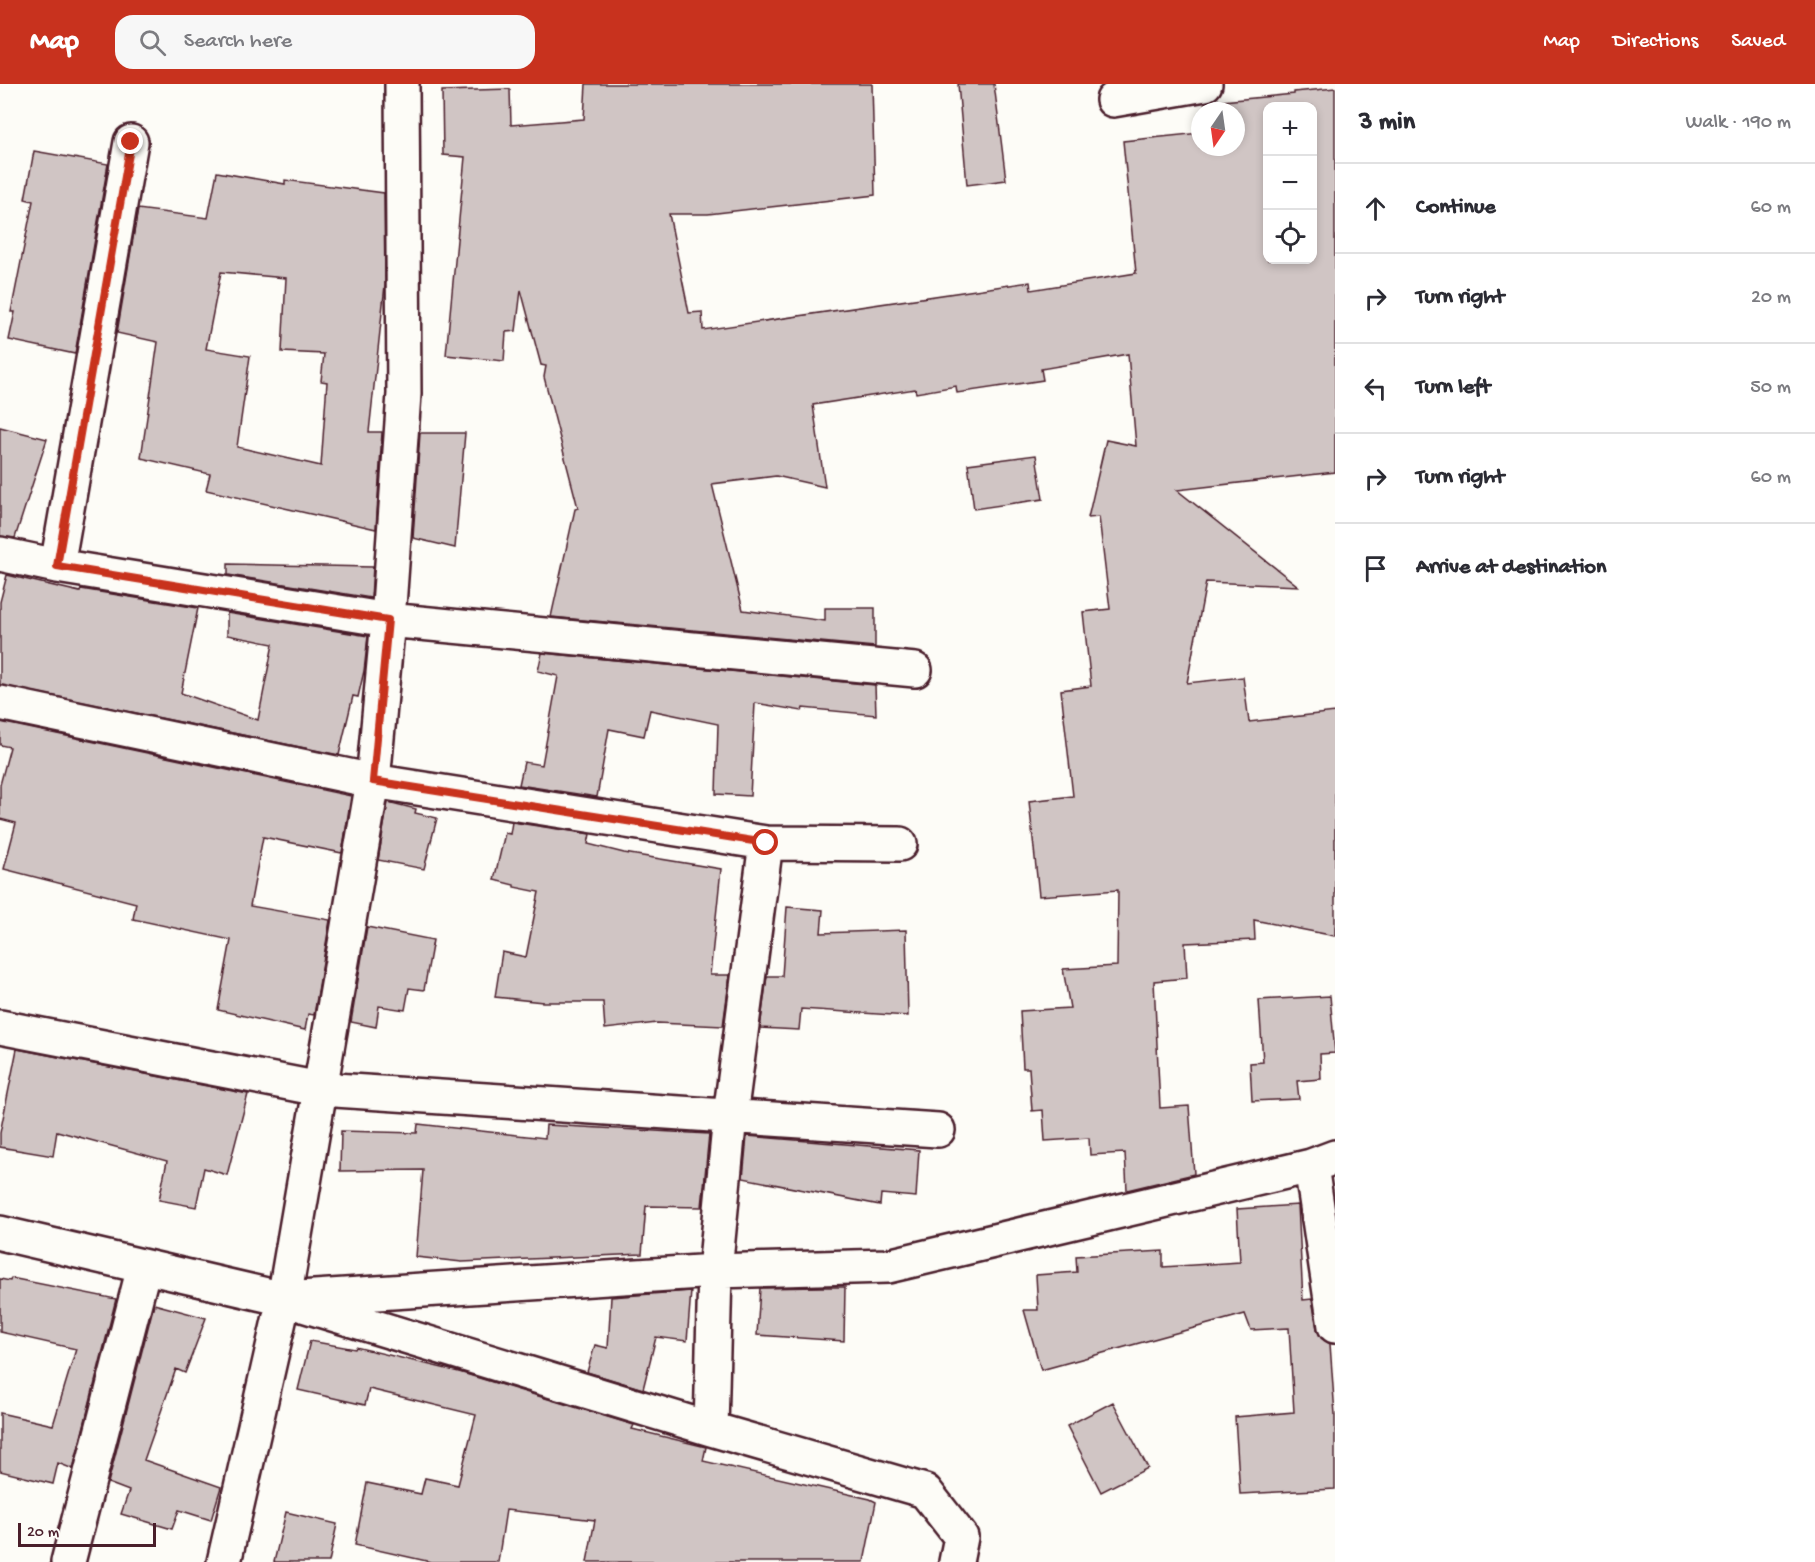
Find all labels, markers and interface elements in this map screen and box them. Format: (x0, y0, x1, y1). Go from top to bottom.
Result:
search box (115, 15, 535, 69)
text: Map (30, 26, 79, 59)
icon: search (136, 26, 169, 59)
text: Search here (184, 29, 292, 55)
text: Map (1543, 30, 1580, 55)
text: Directions (1613, 30, 1698, 55)
text: Saved (1731, 30, 1785, 55)
north arrow (1191, 102, 1245, 156)
map controls (1263, 102, 1317, 264)
button: + (1263, 102, 1317, 156)
text: 3 min (1359, 108, 1415, 139)
text: Walk · 190 m (1685, 112, 1791, 135)
route end (117, 128, 143, 154)
button: − (1263, 156, 1317, 210)
icon: ahead (1359, 192, 1392, 225)
text: Continue (1416, 195, 1496, 221)
text: 60 m (1751, 197, 1791, 220)
button: locate (1263, 210, 1317, 264)
icon: right (1359, 282, 1392, 315)
text: Turn right (1416, 285, 1504, 311)
text: 20 m (1751, 287, 1791, 310)
icon: left (1359, 372, 1392, 405)
text: Turn left (1416, 375, 1490, 401)
text: 50 m (1750, 377, 1791, 400)
icon: right (1359, 462, 1392, 495)
text: Turn right (1416, 465, 1504, 491)
text: 60 m (1751, 467, 1791, 490)
icon: arrive (1359, 552, 1392, 585)
text: Arrive at destination (1416, 555, 1606, 581)
route start (752, 829, 778, 855)
scale bar (18, 1520, 156, 1548)
text: 20 m (27, 1524, 59, 1543)

